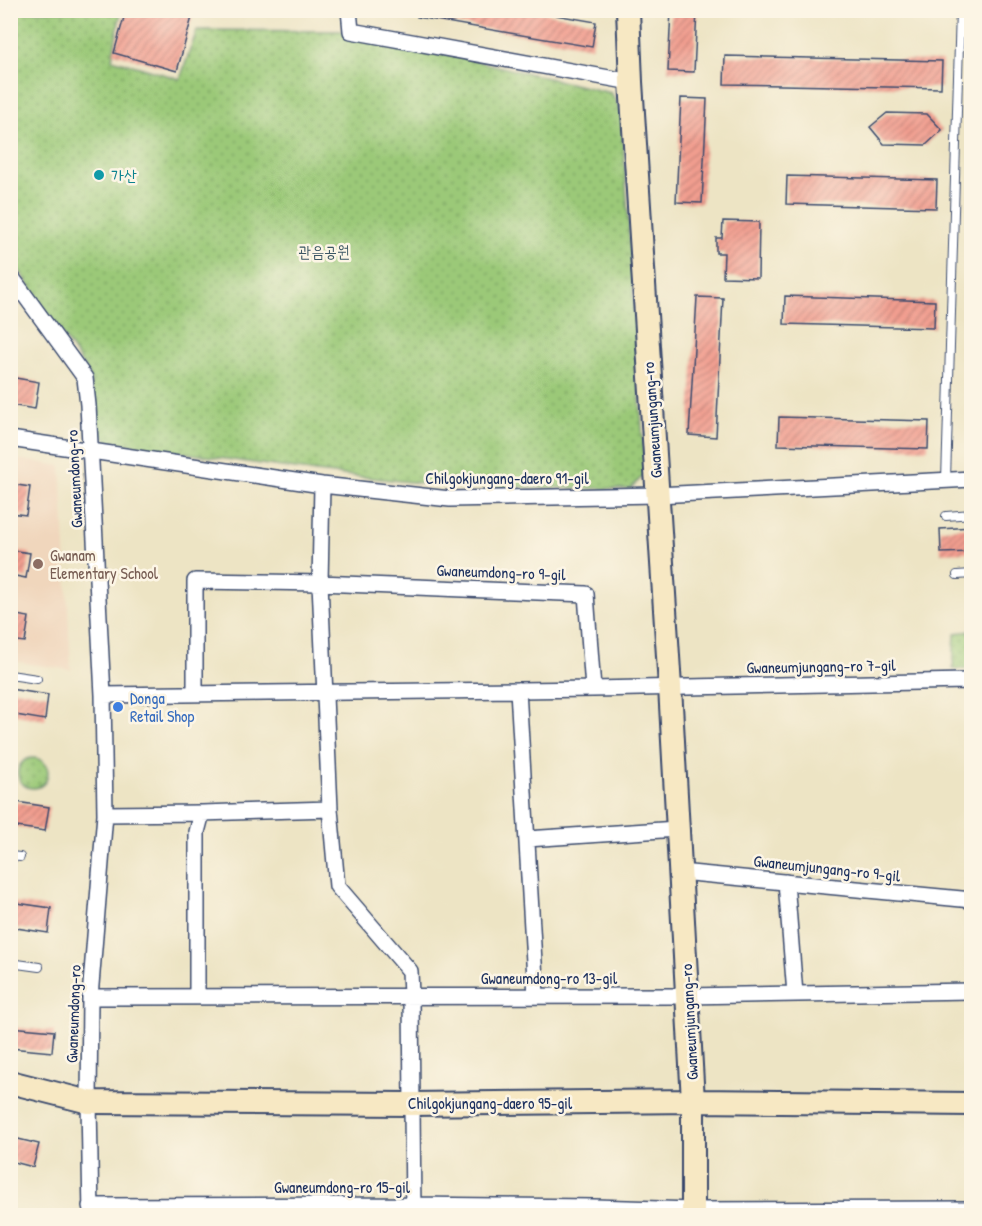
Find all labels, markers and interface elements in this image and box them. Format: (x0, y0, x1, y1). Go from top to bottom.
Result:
place label: 가산 (111, 164, 137, 186)
marker: 가산 (92, 168, 106, 182)
park label: 관음공원 (298, 240, 350, 262)
street label: Gwaneumjungang-ro (637, 361, 667, 479)
street label: Gwaneumdong-ro (60, 429, 88, 529)
street label: Chilgokjungang-daero 91-gil (425, 467, 589, 489)
place label: Gwanam Elementary School (50, 544, 159, 584)
marker: Gwanam Elementary School (31, 557, 45, 571)
street label: Gwaneumdong-ro 9-gil (436, 559, 567, 585)
street label: Gwaneumjungang-ro 7-gil (746, 654, 897, 678)
place label: Donga Retail Shop (130, 687, 194, 727)
marker: Donga Retail Shop (111, 700, 125, 714)
street label: Gwaneumjungang-ro 9-gil (753, 849, 902, 887)
street label: Gwaneumjungang-ro (675, 963, 703, 1081)
street label: Gwaneumdong-ro (60, 964, 86, 1064)
street label: Gwaneumdong-ro 13-gil (481, 967, 618, 989)
street label: Chilgokjungang-daero 95-gil (408, 1092, 573, 1114)
street label: Gwaneumdong-ro 15-gil (274, 1176, 411, 1198)

